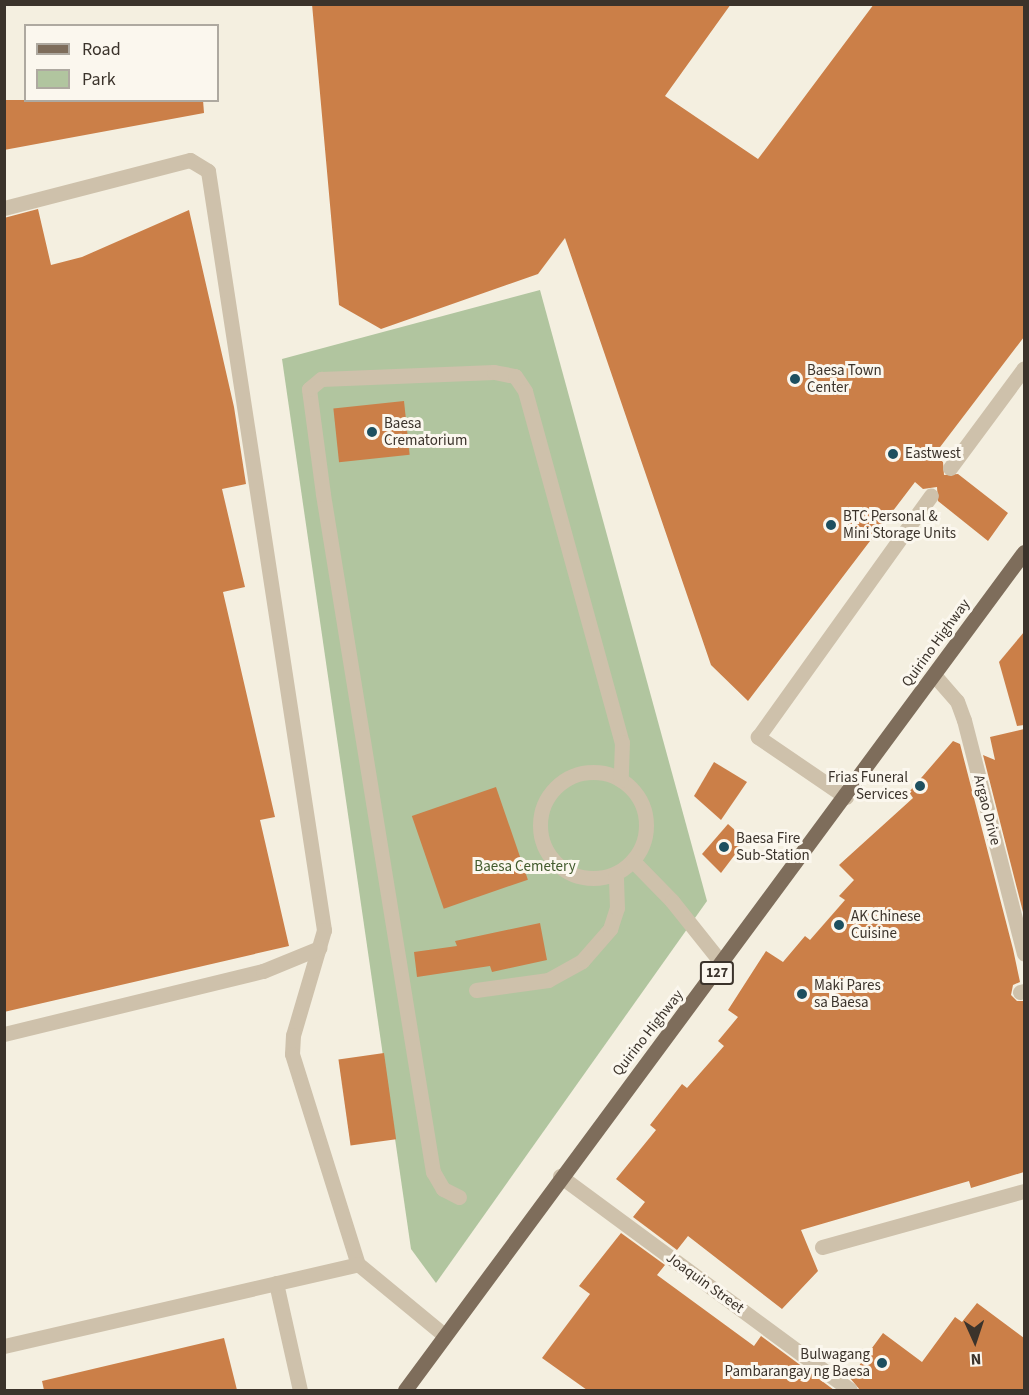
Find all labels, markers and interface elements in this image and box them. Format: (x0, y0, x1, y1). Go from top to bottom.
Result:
legend (24, 24, 219, 102)
text: Road (82, 37, 121, 62)
text: Park (82, 67, 116, 92)
place label: Baesa Town Center (807, 361, 882, 396)
marker: Baesa Town Center (788, 372, 802, 386)
place label: Baesa Crematorium (384, 414, 467, 449)
marker: Baesa Crematorium (365, 425, 379, 439)
place label: Eastwest (905, 445, 961, 463)
marker: Eastwest (886, 447, 900, 461)
place label: BTC Personal & Mini Storage Units (843, 507, 956, 542)
marker: BTC Personal & Mini Storage Units (824, 518, 838, 532)
street label: Quirino Highway (898, 595, 974, 691)
place label: Frias Funeral Services (828, 768, 908, 803)
street label: Argao Drive (970, 773, 1004, 847)
marker: Frias Funeral Services (913, 779, 927, 793)
place label: Baesa Fire Sub-Station (736, 829, 810, 864)
marker: Baesa Fire Sub-Station (717, 840, 731, 854)
park label: Baesa Cemetery (474, 858, 576, 876)
place label: AK Chinese Cuisine (851, 907, 921, 942)
marker: AK Chinese Cuisine (832, 918, 846, 932)
road number: 127 (699, 962, 735, 984)
place label: Maki Pares sa Baesa (814, 976, 881, 1011)
street label: Quirino Highway (609, 986, 687, 1080)
marker: Maki Pares sa Baesa (795, 987, 809, 1001)
street label: Joaquin Street (663, 1249, 747, 1317)
north arrow (945, 1311, 1005, 1371)
place label: Bulwagang Pambarangay ng Baesa (725, 1345, 870, 1380)
text: N (970, 1348, 982, 1370)
marker: Bulwagang Pambarangay ng Baesa (875, 1356, 889, 1370)

